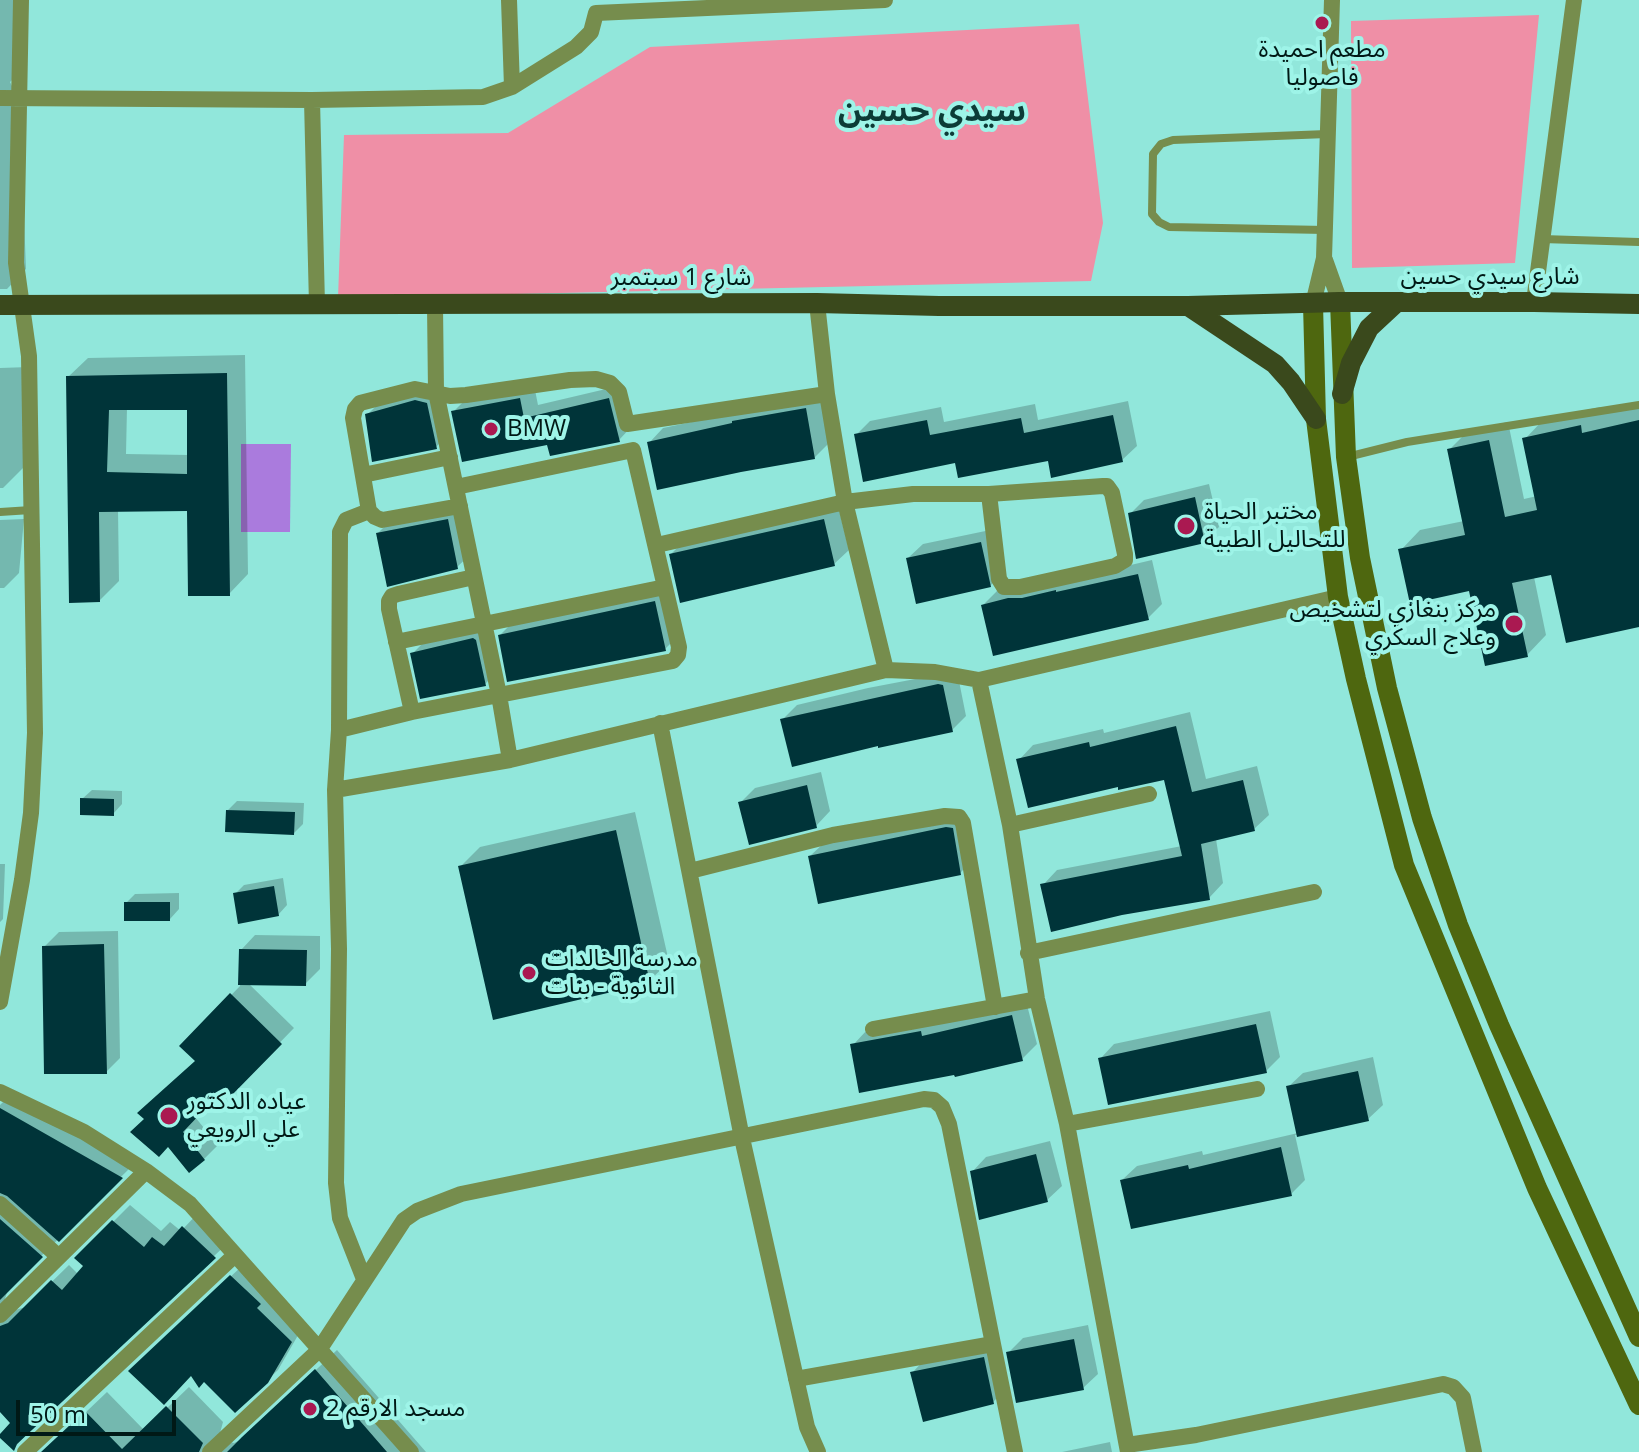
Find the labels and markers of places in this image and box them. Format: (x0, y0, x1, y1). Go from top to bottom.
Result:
marker: مطعم احميدة فاصوليا (1313, 14, 1331, 32)
place label: مطعم احميدة فاصوليا (1258, 36, 1386, 92)
place label: BMW (507, 415, 566, 443)
marker: BMW (482, 420, 500, 438)
place label: مختبر الحياة للتحاليل الطبية (1204, 498, 1345, 554)
marker: مختبر الحياة للتحاليل الطبية (1175, 515, 1197, 537)
place label: مركز بنغازي لتشخيص وعلاج السكري (1289, 596, 1496, 652)
marker: مركز بنغازي لتشخيص وعلاج السكري (1503, 613, 1525, 635)
place label: مدرسة الخالدات الثانوية - بنات (545, 945, 698, 1001)
marker: مدرسة الخالدات الثانوية - بنات (520, 964, 538, 982)
place label: عياده الدكتور علي الرويعي (187, 1088, 306, 1144)
marker: عياده الدكتور علي الرويعي (158, 1105, 180, 1127)
place label: مسجد الارقم 2 (326, 1395, 465, 1423)
marker: مسجد الارقم 2 (301, 1400, 319, 1418)

